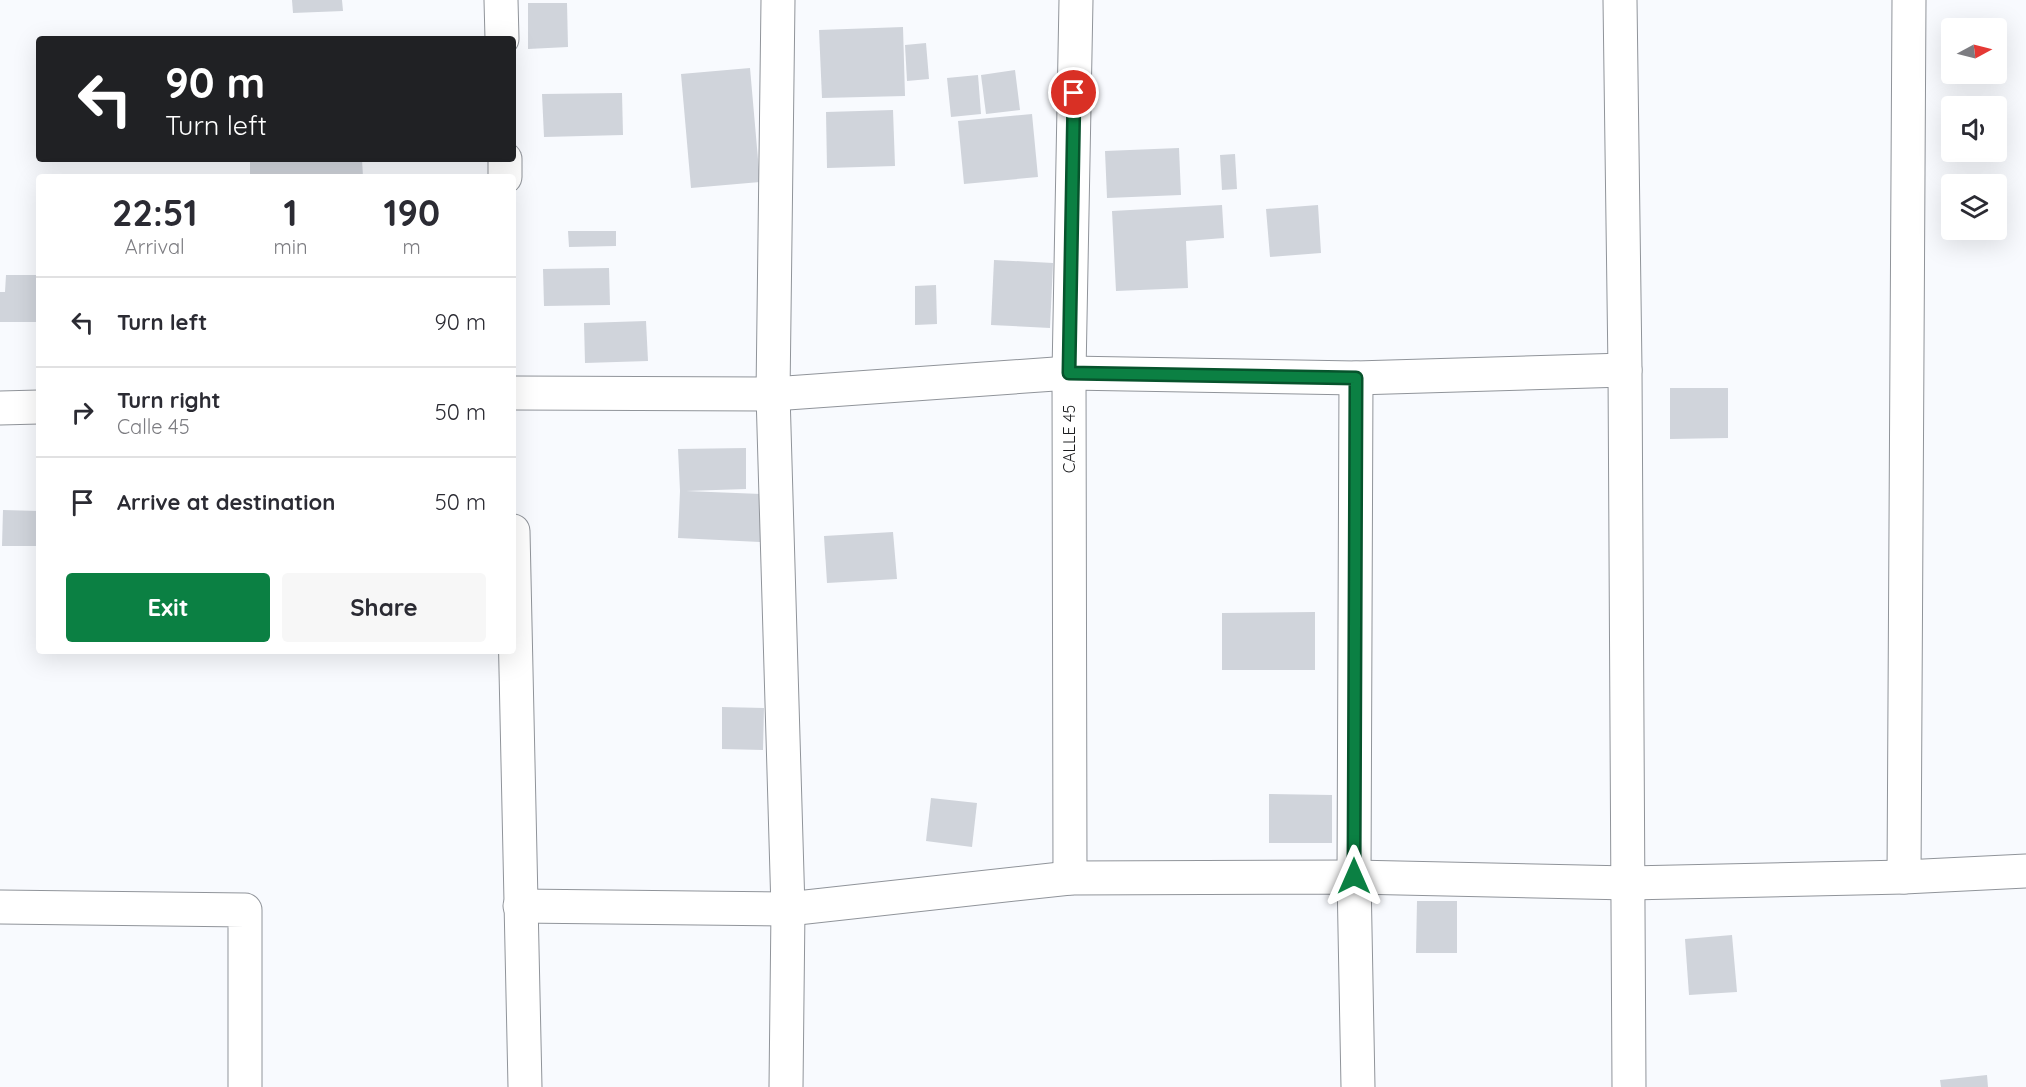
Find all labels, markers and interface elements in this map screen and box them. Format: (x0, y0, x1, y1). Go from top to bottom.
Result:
north arrow (1941, 18, 2007, 84)
map controls (1941, 18, 2007, 240)
text: 90 m (165, 56, 265, 109)
icon: left (66, 60, 144, 138)
pin (1048, 67, 1099, 118)
icon: arrive (1057, 76, 1090, 109)
button: sound (1941, 96, 2007, 162)
text: Turn left (165, 108, 267, 142)
button: layers (1941, 174, 2007, 240)
text: 22:51 (112, 190, 197, 235)
text: 1 (283, 190, 297, 235)
text: 190 (383, 190, 440, 235)
text: Arrival (125, 234, 185, 259)
text: min (273, 234, 308, 259)
text: m (403, 234, 421, 259)
icon: left (66, 306, 99, 339)
text: Turn left (117, 308, 207, 336)
text: 90 m (435, 308, 486, 336)
text: Turn right (117, 386, 221, 414)
icon: right (66, 396, 99, 429)
text: 50 m (435, 398, 486, 426)
street label: CALLE 45 (1059, 405, 1079, 473)
text: Calle 45 (117, 414, 190, 439)
icon: arrive (66, 486, 99, 519)
text: Arrive at destination (117, 488, 335, 516)
text: 50 m (435, 488, 486, 516)
button: Exit (66, 573, 270, 642)
button: Share (282, 573, 486, 642)
position arrow (1322, 844, 1386, 908)

